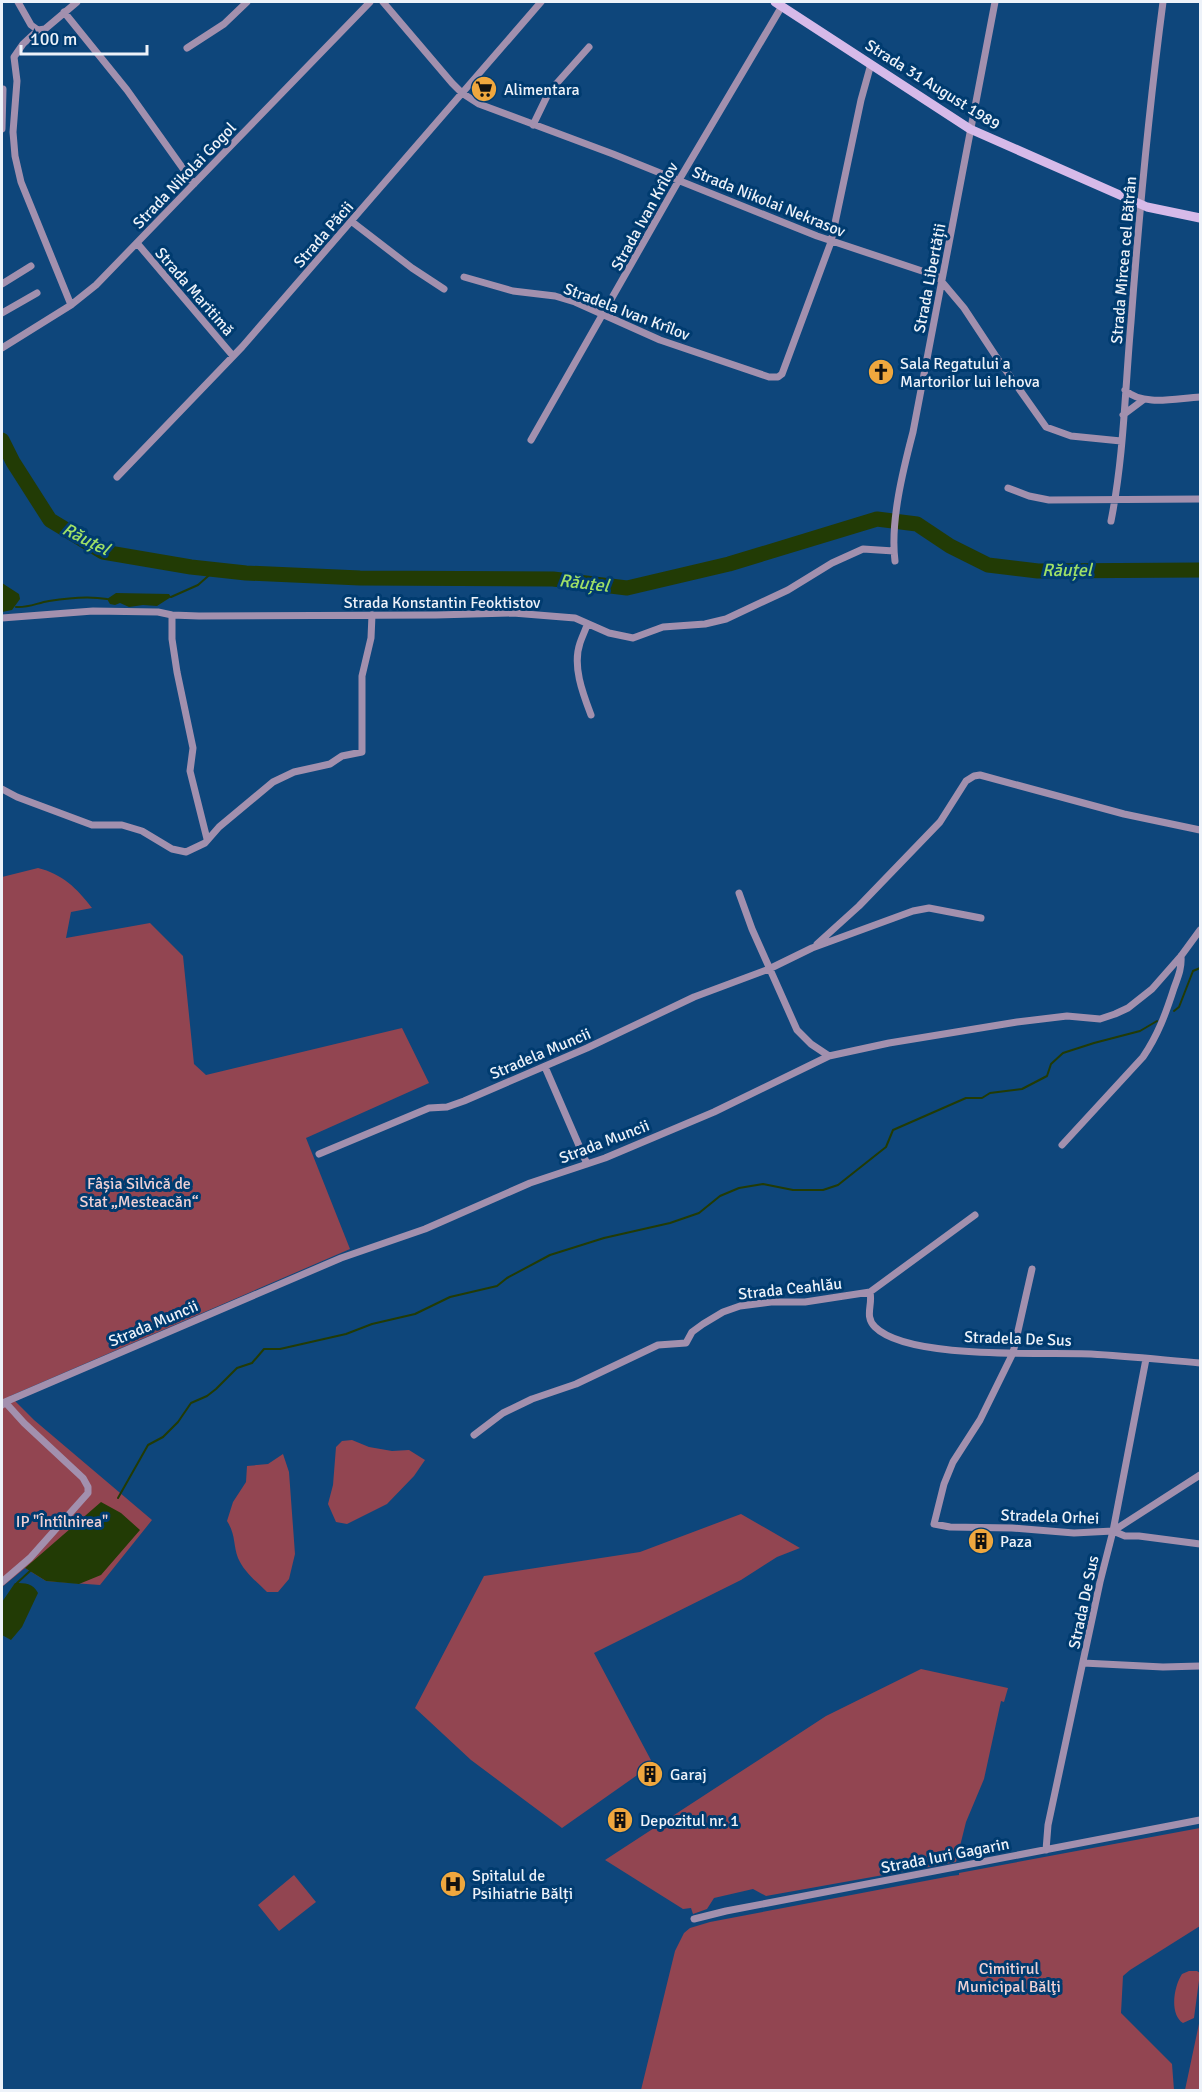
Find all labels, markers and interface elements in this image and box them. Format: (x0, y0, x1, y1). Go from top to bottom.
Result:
scale bar (21, 18, 147, 56)
text: 100 m (30, 28, 77, 50)
street label: Strada 31 August 1989 (861, 35, 1004, 135)
supermarket icon: Alimentara (469, 74, 499, 104)
place label: Alimentara (504, 80, 580, 100)
street label: Strada Nikolai Gogol (129, 118, 241, 233)
street label: Strada Ivan Krîlov (607, 158, 683, 274)
street label: Strada Nikolai Nekrasov (689, 162, 849, 242)
street label: Strada Mircea cel Bătrân (1107, 176, 1141, 345)
street label: Strada Păcii (289, 197, 358, 272)
street label: Strada Libertății (910, 222, 950, 335)
street label: Strada Maritimă (150, 243, 238, 340)
street label: Stradela Ivan Krîlov (561, 279, 693, 345)
place label: Sala Regatului a Martorilor lui Iehova (900, 354, 1040, 392)
church icon: Sala Regatului a Martorilor lui Iehova (866, 357, 896, 387)
water label: Răuțel (59, 518, 115, 561)
water label: Răuțel (1042, 559, 1094, 581)
water label: Răuțel (558, 569, 612, 597)
street label: Strada Konstantin Feoktistov (344, 593, 541, 613)
street label: Stradela Muncii (487, 1024, 594, 1084)
street label: Strada Muncii (556, 1116, 652, 1168)
park label: Fâșia Silvică de Stat „Mesteacăn“ (80, 1174, 199, 1212)
street label: Strada Ceahlău (737, 1274, 843, 1304)
street label: Strada Muncii (106, 1296, 201, 1352)
street label: Stradela De Sus (964, 1327, 1072, 1351)
street label: Stradela Orhei (1000, 1505, 1100, 1529)
park label: IP "Întîlnirea" (16, 1512, 108, 1532)
building icon: Paza (966, 1526, 996, 1556)
place label: Paza (1000, 1532, 1032, 1552)
street label: Strada De Sus (1064, 1554, 1104, 1651)
building icon: Garaj (635, 1759, 665, 1789)
place label: Garaj (670, 1765, 707, 1785)
building icon: Depozitul nr. 1 (605, 1805, 635, 1835)
place label: Depozitul nr. 1 (640, 1811, 739, 1831)
street label: Strada Iuri Gagarin (879, 1834, 1011, 1878)
place label: Spitalul de Psihiatrie Bălți (472, 1866, 573, 1904)
hospital icon: Spitalul de Psihiatrie Bălți (438, 1869, 468, 1899)
park label: Cimitirul Municipal Bălţi (957, 1959, 1061, 1997)

